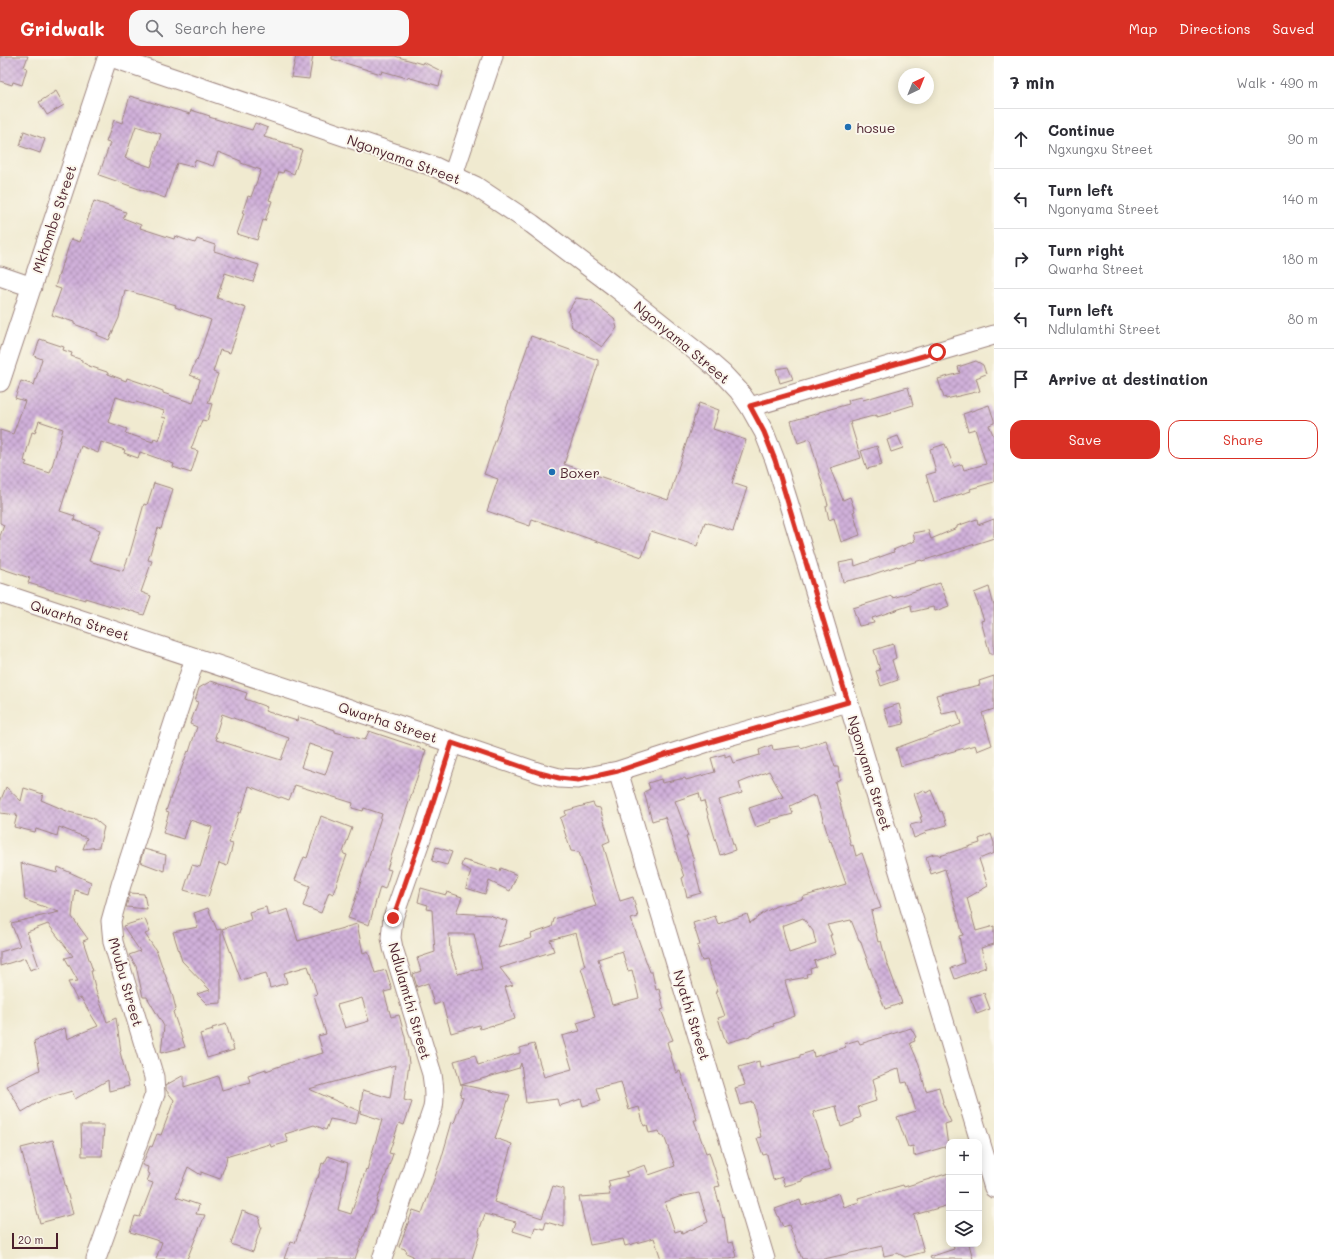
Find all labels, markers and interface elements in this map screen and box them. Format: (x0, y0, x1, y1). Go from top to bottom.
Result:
search box (129, 10, 409, 46)
text: Gridwalk (20, 16, 105, 41)
icon: search (143, 17, 165, 39)
text: Search here (175, 18, 266, 38)
text: Map (1129, 19, 1157, 38)
text: Directions (1179, 19, 1250, 38)
text: Saved (1272, 19, 1314, 38)
north arrow (898, 68, 934, 104)
text: 7 min (1010, 71, 1055, 93)
text: Walk · 490 m (1236, 74, 1318, 91)
place label: hosue (856, 118, 895, 137)
text: Continue (1048, 120, 1115, 140)
marker: hosue (843, 122, 853, 132)
icon: ahead (1010, 128, 1032, 150)
street label: Ngonyama Street (345, 130, 463, 188)
text: 90 m (1288, 130, 1318, 147)
text: Ngxungxu Street (1048, 140, 1153, 157)
street label: Mkhombe Street (28, 163, 80, 275)
text: Turn left (1048, 180, 1113, 200)
icon: left (1010, 188, 1032, 210)
text: 140 m (1282, 190, 1318, 207)
text: Ngonyama Street (1048, 200, 1159, 217)
text: Turn right (1048, 240, 1125, 260)
icon: right (1010, 248, 1032, 270)
text: 180 m (1282, 250, 1318, 267)
text: Qwarha Street (1048, 260, 1144, 277)
street label: Ngonyama Street (630, 296, 734, 388)
text: Turn left (1048, 300, 1113, 320)
icon: left (1010, 308, 1032, 330)
text: 80 m (1288, 310, 1318, 327)
text: Ndlulamthi Street (1048, 320, 1161, 337)
route start (928, 343, 946, 361)
icon: arrive (1010, 368, 1032, 390)
text: Arrive at destination (1048, 369, 1208, 389)
button: Save (1010, 420, 1160, 459)
button: Share (1168, 420, 1318, 459)
place label: Boxer (560, 463, 600, 482)
marker: Boxer (547, 467, 557, 477)
street label: Qwarha Street (28, 595, 132, 645)
street label: Qwarha Street (336, 697, 440, 747)
street label: Ngonyama Street (843, 713, 897, 833)
route end (384, 909, 402, 927)
street label: Mvubu Street (104, 935, 148, 1029)
street label: Ndlulamthi Street (384, 940, 436, 1062)
street label: Nyathi Street (669, 967, 715, 1063)
map controls (946, 1139, 982, 1247)
button: + (946, 1139, 982, 1175)
button: − (946, 1175, 982, 1211)
button: layers (946, 1211, 982, 1247)
scale bar (12, 1231, 58, 1250)
text: 20 m (18, 1232, 43, 1247)

